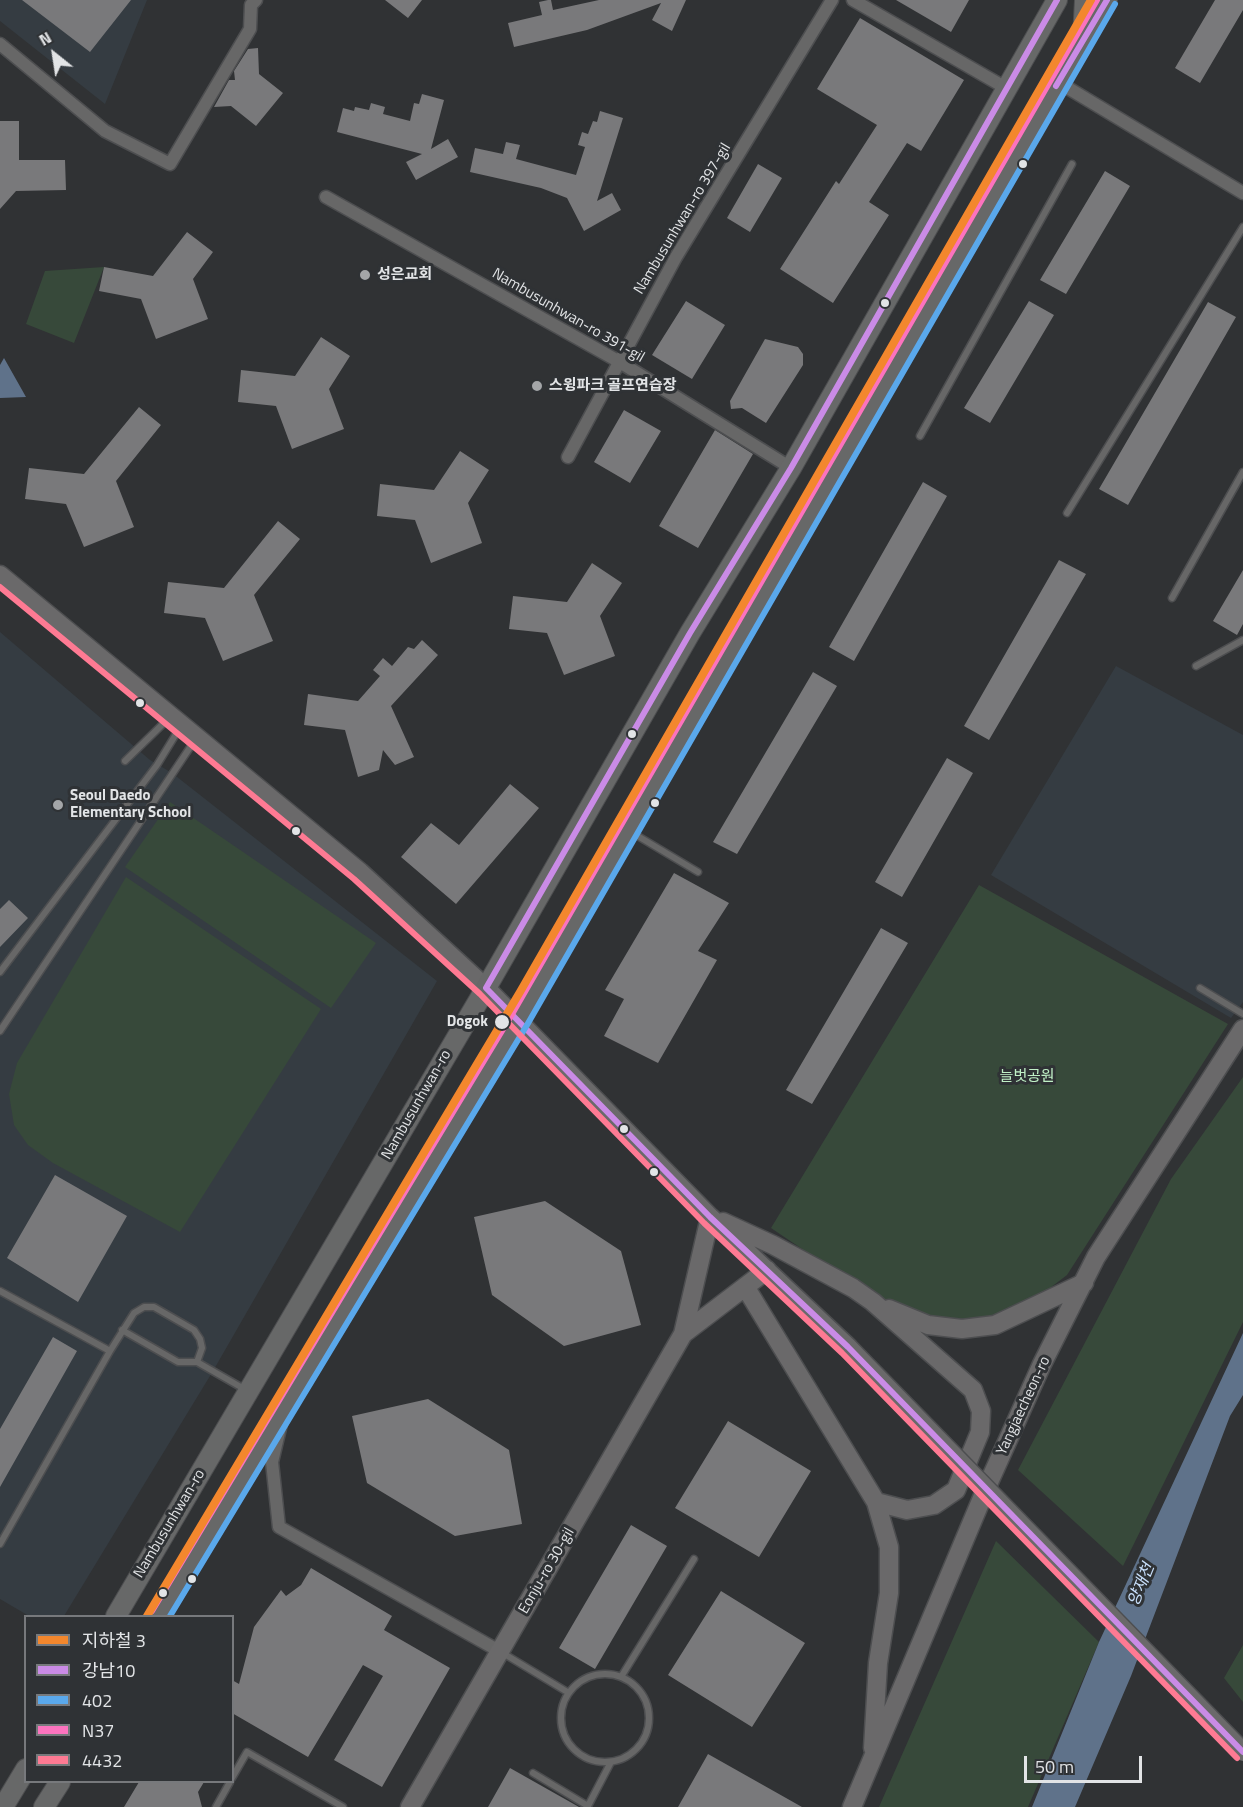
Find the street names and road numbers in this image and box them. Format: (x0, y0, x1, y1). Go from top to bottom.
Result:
street label: Nambusunhwan-ro 397-gil (631, 140, 735, 298)
street label: Nambusunhwan-ro 391-gil (489, 265, 647, 367)
street label: Nambusunhwan-ro (378, 1047, 456, 1163)
street label: Yangjaecheon-ro (993, 1354, 1055, 1458)
street label: Nambusunhwan-ro (130, 1466, 210, 1582)
street label: Eonju-ro 30-gil (515, 1525, 579, 1617)

